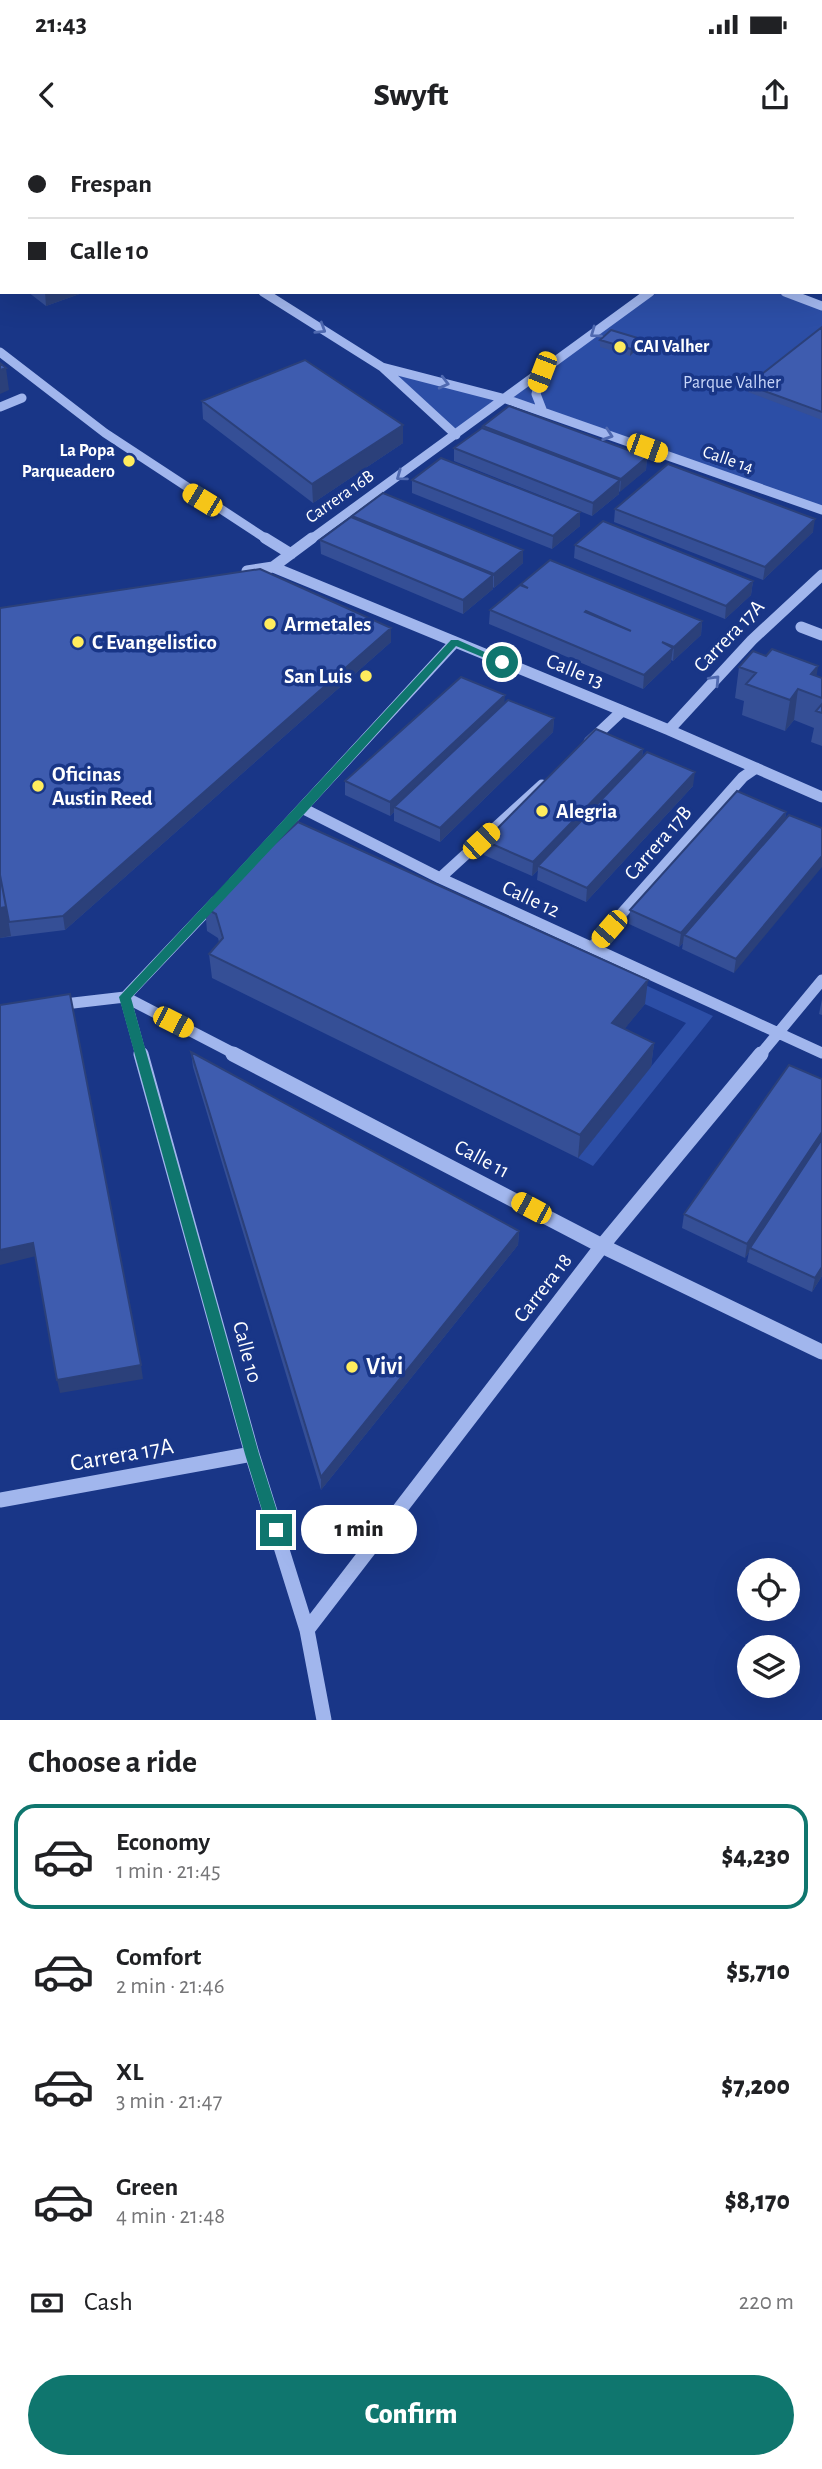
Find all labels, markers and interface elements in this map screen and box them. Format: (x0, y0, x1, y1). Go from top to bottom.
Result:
text: 21:43 (35, 11, 87, 37)
icon: back (28, 76, 66, 114)
icon: share (756, 76, 794, 114)
text: Swyft (374, 79, 448, 111)
text: Frespan (70, 171, 152, 197)
text: Calle 10 (70, 238, 149, 264)
one-way arrow (313, 320, 326, 333)
one-way arrow (591, 324, 603, 337)
place label: CAI Valher (634, 338, 710, 356)
marker: CAI Valher (612, 339, 628, 355)
car (525, 349, 560, 395)
park label: Parque Valher (683, 374, 781, 392)
one-way arrow (438, 375, 450, 389)
one-way arrow (601, 427, 613, 441)
car (624, 431, 671, 465)
place label: La Popa Parqueadero (22, 442, 115, 481)
street label: Calle 14 (700, 443, 756, 477)
marker: La Popa Parqueadero (121, 453, 137, 469)
street label: Carrera 16B (303, 467, 377, 527)
one-way arrow (396, 468, 409, 480)
car (179, 480, 226, 520)
street label: Carrera 17A (690, 596, 768, 676)
place label: Armetales (284, 614, 371, 635)
marker: Armetales (262, 616, 278, 632)
place label: C Evangelistico (92, 632, 217, 653)
marker: C Evangelistico (70, 634, 86, 650)
route start (486, 646, 518, 678)
street label: Calle 13 (543, 650, 607, 692)
place label: San Luis (284, 666, 352, 687)
marker: San Luis (358, 668, 374, 684)
one-way arrow (707, 675, 720, 688)
place label: Oficinas Austin Reed (52, 764, 153, 809)
marker: Oficinas Austin Reed (30, 778, 46, 794)
place label: Alegria (556, 801, 617, 822)
street label: Carrera 17B (620, 802, 696, 884)
marker: Alegria (534, 803, 550, 819)
car (459, 819, 504, 863)
street label: Calle 12 (499, 877, 563, 921)
car (588, 906, 631, 952)
car (150, 1003, 197, 1041)
street label: Calle 11 (451, 1136, 513, 1182)
car (508, 1189, 555, 1227)
street label: Carrera 18 (510, 1250, 576, 1326)
street label: Calle 10 (229, 1319, 265, 1385)
place label: Vivi (366, 1355, 403, 1379)
marker: Vivi (344, 1359, 360, 1375)
street label: Carrera 17A (68, 1434, 176, 1476)
callout: 1 min (300, 1506, 416, 1554)
route end (260, 1514, 292, 1546)
text: 1 min (335, 1518, 383, 1541)
map controls (737, 1558, 800, 1698)
button: locate (737, 1558, 800, 1621)
button: layers (737, 1635, 800, 1698)
text: Choose a ride (28, 1746, 197, 1778)
icon: car (32, 1825, 95, 1888)
text: Economy (116, 1829, 210, 1855)
text: $4,230 (721, 1843, 790, 1869)
text: 1 min · 21:45 (116, 1860, 221, 1883)
icon: car (32, 1940, 95, 2003)
text: Comfort (116, 1944, 201, 1970)
text: $5,710 (726, 1958, 790, 1984)
text: 2 min · 21:46 (116, 1975, 224, 1998)
icon: car (32, 2055, 95, 2118)
text: XL (116, 2059, 143, 2085)
text: $7,200 (721, 2073, 790, 2099)
text: 3 min · 21:47 (116, 2090, 222, 2113)
icon: car (32, 2170, 95, 2233)
text: Green (116, 2174, 178, 2200)
text: $8,170 (725, 2188, 790, 2214)
text: 4 min · 21:48 (116, 2205, 225, 2228)
icon: cash (28, 2284, 66, 2322)
text: Cash (84, 2289, 133, 2315)
text: 220 m (739, 2291, 794, 2314)
button: Confirm (28, 2375, 794, 2455)

